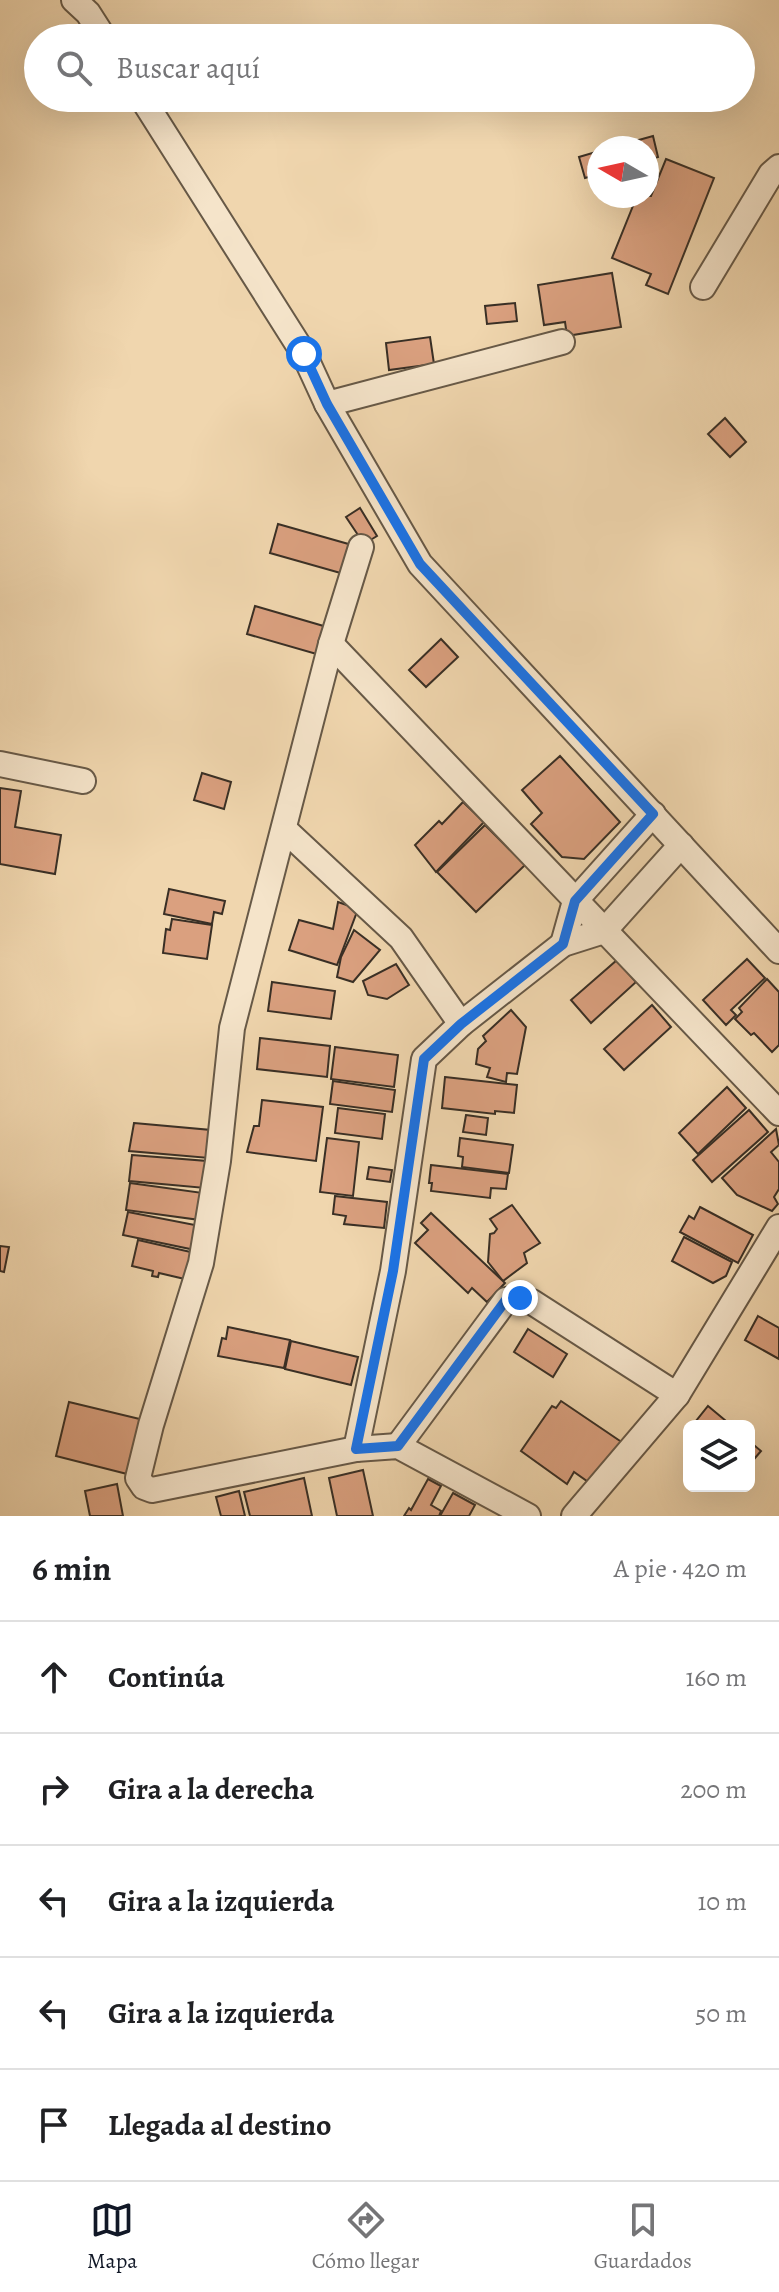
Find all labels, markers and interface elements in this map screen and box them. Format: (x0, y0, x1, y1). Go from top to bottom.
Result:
search box (24, 24, 755, 112)
icon: search (52, 46, 96, 90)
text: Buscar aquí (116, 48, 260, 88)
north arrow (587, 136, 659, 208)
route start (286, 336, 322, 372)
route end (502, 1280, 538, 1316)
map controls (683, 1420, 755, 1492)
button: layers (683, 1420, 755, 1492)
text: 6 min (32, 1545, 111, 1592)
text: A pie · 420 m (614, 1551, 747, 1586)
icon: ahead (32, 1655, 76, 1699)
text: Continúa (108, 1657, 225, 1697)
text: 160 m (685, 1660, 747, 1695)
icon: right (32, 1767, 76, 1811)
text: Gira a la derecha (108, 1769, 314, 1809)
text: 200 m (680, 1772, 747, 1807)
icon: left (32, 1879, 76, 1923)
text: Gira a la izquierda (108, 1881, 334, 1921)
text: 10 m (697, 1884, 747, 1919)
icon: left (32, 1991, 76, 2035)
text: Gira a la izquierda (108, 1993, 334, 2033)
text: 50 m (695, 1996, 747, 2031)
icon: arrive (32, 2103, 76, 2147)
text: Llegada al destino (108, 2105, 331, 2145)
tab: Mapa (87, 2198, 138, 2276)
tab: Cómo llegar (312, 2198, 419, 2276)
tab: Guardados (594, 2198, 692, 2276)

